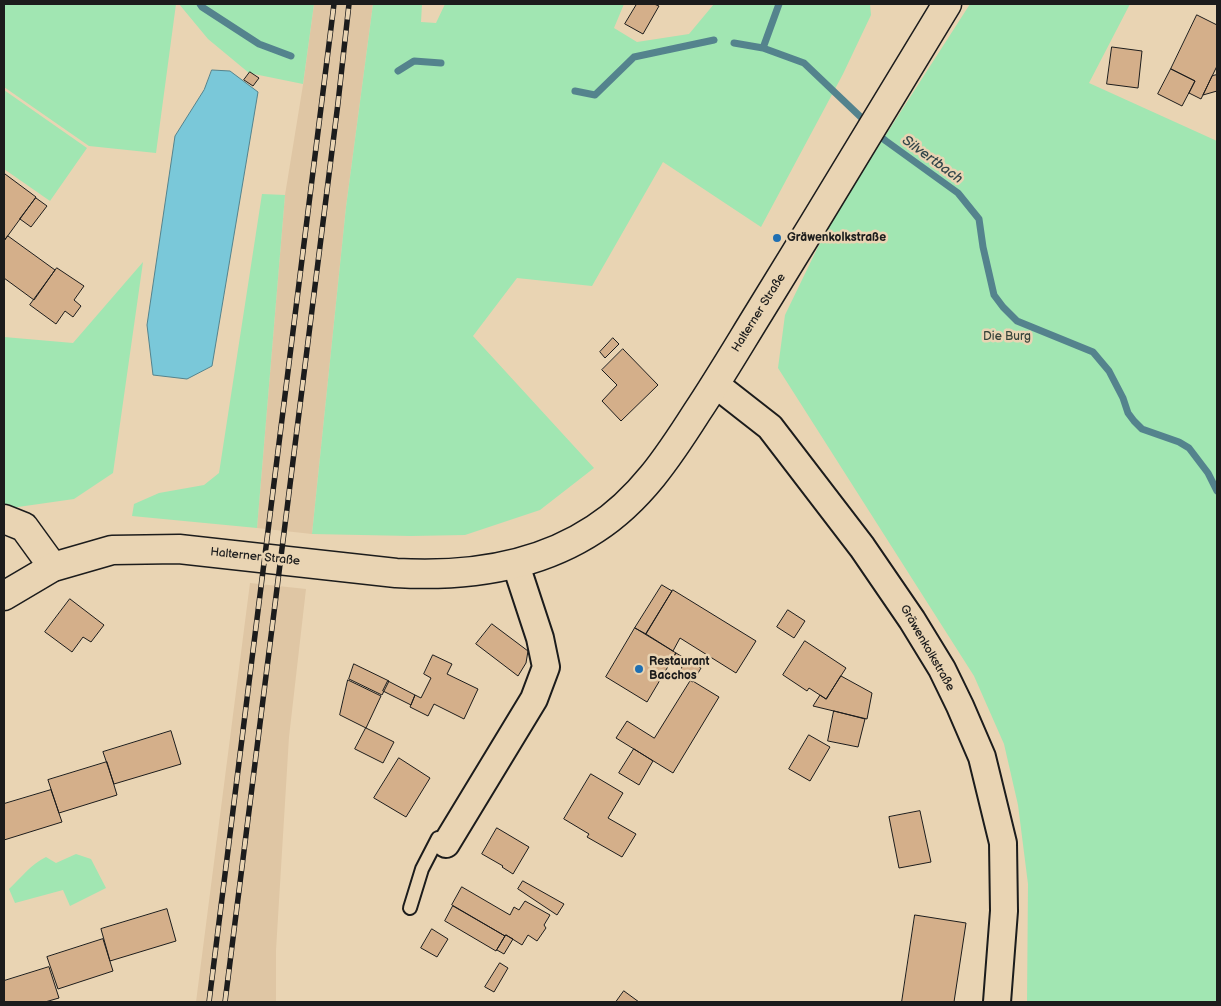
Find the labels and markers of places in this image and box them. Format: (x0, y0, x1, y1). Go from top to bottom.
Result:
place label: Gräwenkolkstraße (787, 231, 886, 245)
marker: Gräwenkolkstraße (771, 232, 783, 244)
place label: Restaurant Bacchos (649, 655, 710, 683)
marker: Restaurant Bacchos (633, 663, 645, 675)

